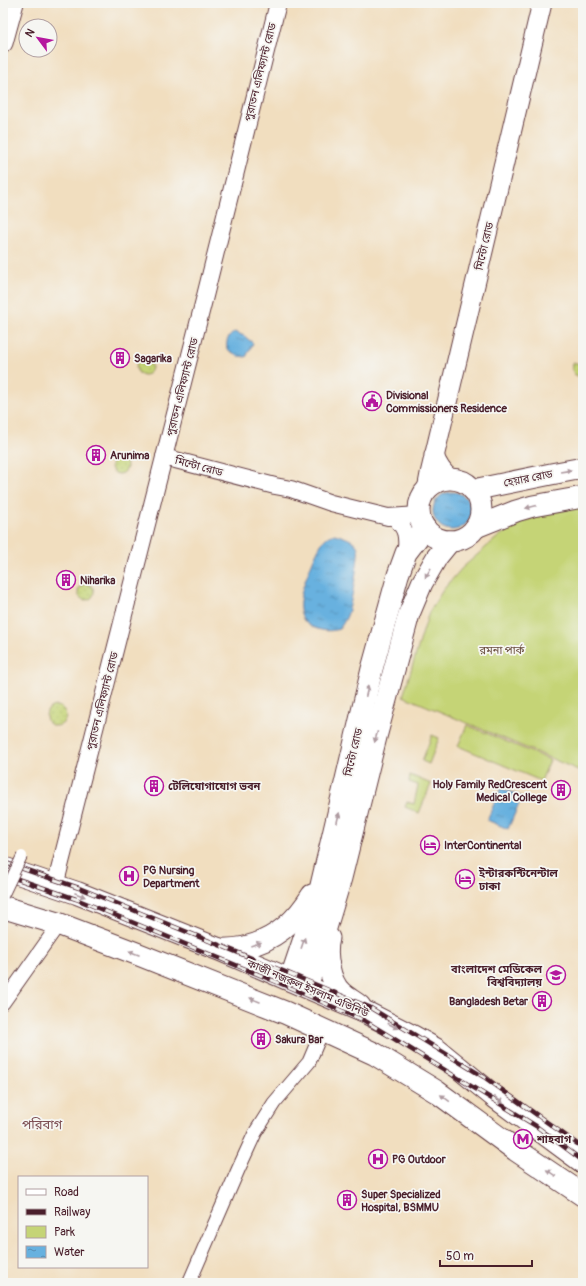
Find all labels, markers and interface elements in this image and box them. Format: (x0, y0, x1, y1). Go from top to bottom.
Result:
north arrow (18, 18, 58, 58)
street label: পুরাতন এলিফ্যান্ট রোড (242, 21, 279, 123)
text: N (22, 26, 38, 40)
street label: মিন্টো রোড (472, 221, 496, 272)
street label: পুরাতন এলিফ্যান্ট রোড (164, 336, 201, 438)
building icon: Sagarika (109, 347, 131, 369)
place label: Sagarika (134, 352, 172, 365)
place label: Divisional Commissioners Residence (386, 389, 508, 415)
public building icon: Divisional Commissioners Residence (361, 390, 383, 412)
building icon: Arunima (85, 444, 107, 466)
place label: Arunima (110, 449, 149, 462)
street label: মিন্টো রোড (173, 454, 224, 479)
street label: হেয়ার রোড (502, 467, 554, 490)
one-way arrow (560, 468, 572, 474)
one-way arrow (525, 504, 537, 510)
one-way arrow (424, 567, 431, 579)
building icon: Niharika (55, 569, 77, 591)
place label: Niharika (80, 574, 115, 587)
park label: রমনা পার্ক (479, 643, 525, 657)
street label: পুরাতন এলিফ্যান্ট রোড (84, 650, 121, 752)
one-way arrow (364, 685, 370, 697)
street label: মিন্টো রোড (341, 727, 365, 778)
one-way arrow (373, 731, 379, 743)
building icon: টেলিযোগাযোগ ভবন (143, 775, 165, 797)
place label: Holy Family RedCrescent Medical College (433, 778, 548, 804)
building icon: Holy Family RedCrescent Medical College (550, 779, 572, 801)
place label: টেলিযোগাযোগ ভবন (168, 780, 261, 793)
one-way arrow (335, 812, 341, 824)
hotel icon: InterContinental (419, 834, 441, 856)
place label: InterContinental (444, 839, 522, 852)
place label: PG Nursing Department (143, 864, 200, 890)
hospital icon: PG Nursing Department (118, 865, 140, 887)
place label: ইন্টারকন্টিনেন্টাল ঢাকা (478, 867, 559, 893)
hotel icon: ইন্টারকন্টিনেন্টাল ঢাকা (454, 868, 476, 890)
one-way arrow (74, 892, 86, 898)
one-way arrow (300, 937, 306, 949)
one-way arrow (250, 940, 262, 946)
one-way arrow (127, 949, 139, 955)
street label: কাজী নজরুল ইসলাম এভিনিউ (244, 957, 371, 1020)
place label: বাংলাদেশ মেডিকেল বিশ্ববিদ্যালয় (450, 963, 543, 989)
school or university icon: বাংলাদেশ মেডিকেল বিশ্ববিদ্যালয় (545, 964, 567, 986)
building icon: Bangladesh Betar (531, 990, 553, 1012)
place label: Bangladesh Betar (449, 995, 529, 1008)
one-way arrow (248, 997, 260, 1003)
one-way arrow (387, 1023, 399, 1029)
building icon: Sakura Bar (250, 1028, 272, 1050)
place label: Sakura Bar (275, 1033, 324, 1046)
one-way arrow (439, 1093, 450, 1102)
one-way arrow (494, 1096, 505, 1105)
district label: পরিবাগ (22, 1117, 63, 1133)
metro station icon: শাহবাগ (512, 1128, 534, 1150)
place label: শাহবাগ (536, 1133, 572, 1146)
hospital icon: PG Outdoor (367, 1148, 389, 1170)
place label: PG Outdoor (392, 1153, 447, 1166)
one-way arrow (545, 1169, 556, 1177)
legend (18, 1176, 148, 1268)
text: Road (54, 1185, 79, 1200)
place label: Super Specialized Hospital, BSMMU (361, 1188, 441, 1214)
building icon: Super Specialized Hospital, BSMMU (336, 1189, 358, 1211)
text: Railway (54, 1205, 90, 1220)
text: Park (54, 1225, 75, 1240)
scale bar (440, 1242, 532, 1268)
text: Water (54, 1245, 85, 1260)
text: 50 m (446, 1249, 474, 1264)

